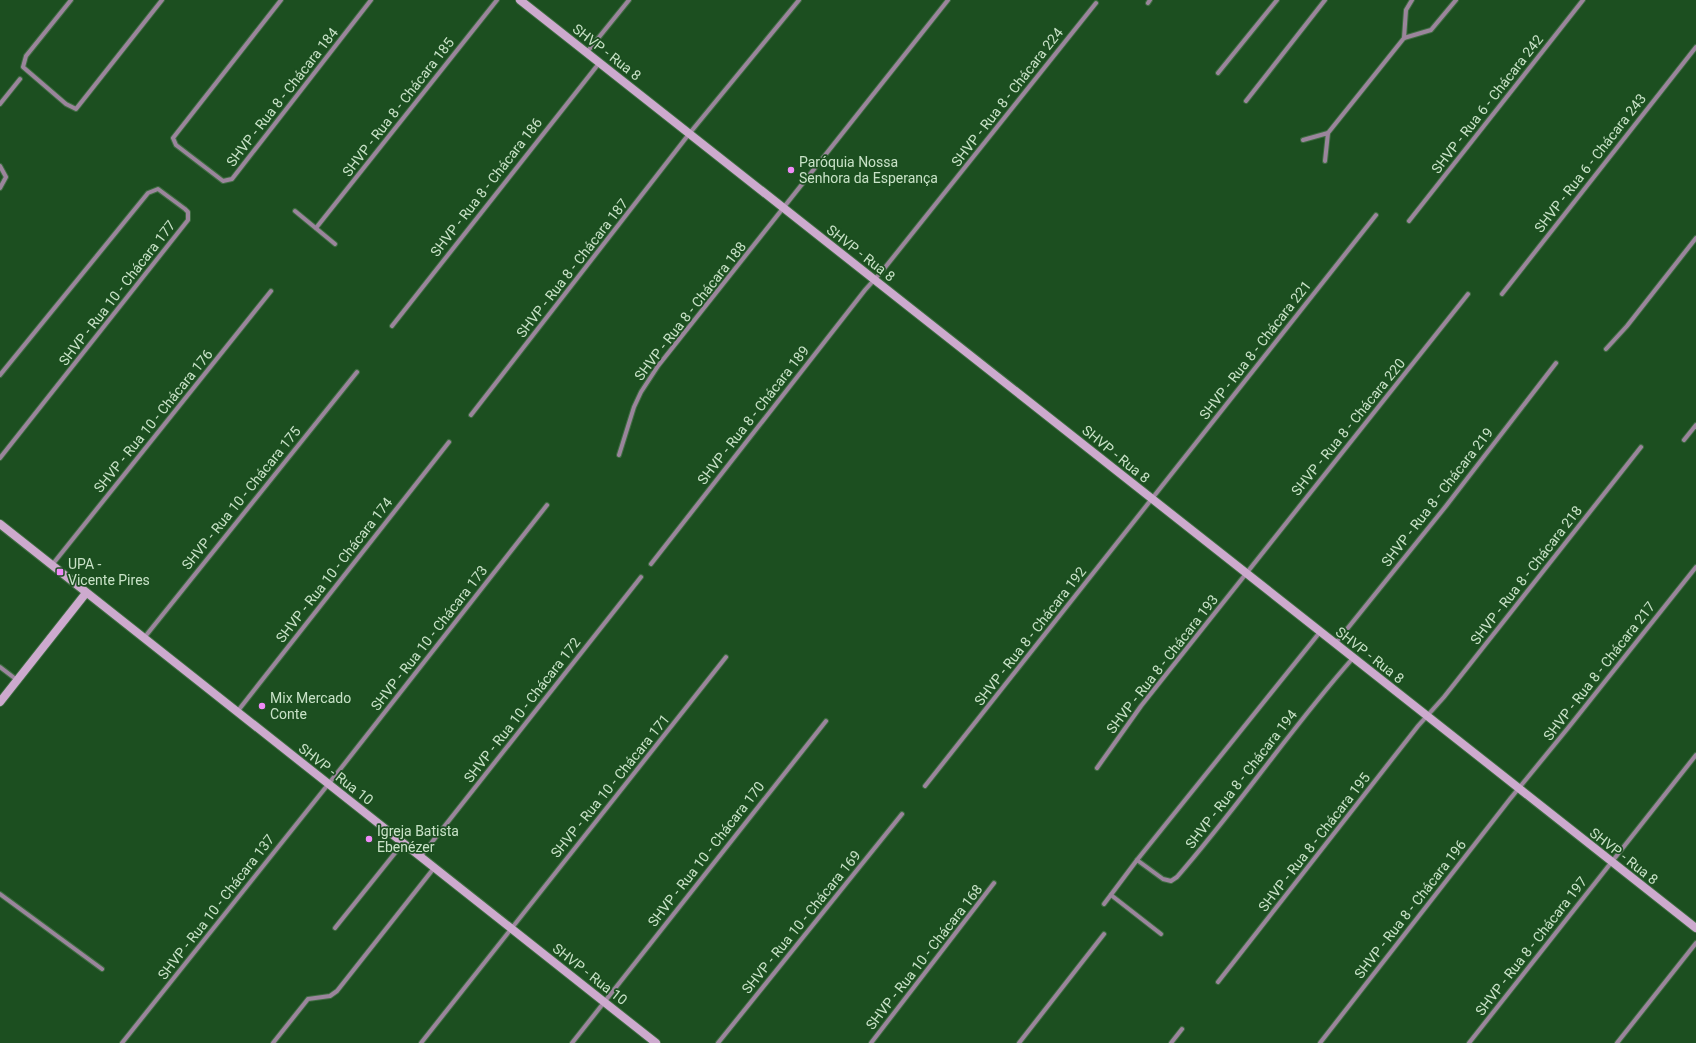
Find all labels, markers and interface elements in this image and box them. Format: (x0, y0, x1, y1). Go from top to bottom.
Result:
street label: SHVP - Rua 8 (570, 20, 644, 84)
street label: SHVP - Rua 8 - Chácara 184 (223, 24, 341, 170)
street label: SHVP - Rua 8 - Chácara 224 (948, 24, 1066, 170)
street label: SHVP - Rua 6 - Chácara 242 (1428, 31, 1546, 177)
street label: SHVP - Rua 8 - Chácara 185 (339, 34, 457, 180)
street label: SHVP - Rua 6 - Chácara 243 (1531, 90, 1649, 236)
street label: SHVP - Rua 8 - Chácara 186 (427, 114, 545, 260)
place label: Paróquia Nossa Senhora da Esperança (799, 154, 938, 186)
marker: Paróquia Nossa Senhora da Esperança (786, 165, 796, 175)
street label: SHVP - Rua 8 - Chácara 187 (513, 195, 631, 341)
street label: SHVP - Rua 10 - Chácara 177 (55, 217, 179, 369)
street label: SHVP - Rua 8 (824, 221, 898, 285)
street label: SHVP - Rua 8 - Chácara 188 (631, 238, 749, 384)
street label: SHVP - Rua 8 - Chácara 221 (1196, 277, 1314, 423)
street label: SHVP - Rua 8 - Chácara 189 (694, 342, 812, 488)
street label: SHVP - Rua 10 - Chácara 176 (90, 346, 216, 496)
street label: SHVP - Rua 8 - Chácara 220 (1288, 355, 1408, 499)
street label: SHVP - Rua 8 (1079, 422, 1153, 486)
street label: SHVP - Rua 10 - Chácara 175 (178, 423, 304, 573)
street label: SHVP - Rua 8 - Chácara 219 (1378, 424, 1496, 570)
street label: SHVP - Rua 10 - Chácara 174 (272, 494, 396, 646)
street label: SHVP - Rua 8 - Chácara 218 (1467, 502, 1585, 648)
place label: UPA - Vicente Pires (68, 556, 150, 588)
street label: SHVP - Rua 10 - Chácara 173 (367, 562, 491, 714)
street label: SHVP - Rua 8 - Chácara 192 (971, 563, 1089, 709)
marker: UPA - Vicente Pires (55, 567, 65, 577)
street label: SHVP - Rua 8 - Chácara 193 (1103, 591, 1221, 737)
street label: SHVP - Rua 8 - Chácara 217 (1540, 598, 1658, 744)
street label: SHVP - Rua 8 (1333, 623, 1407, 687)
street label: SHVP - Rua 10 - Chácara 172 (460, 634, 584, 786)
place label: Mix Mercado Conte (270, 690, 351, 722)
marker: Mix Mercado Conte (257, 701, 267, 711)
street label: SHVP - Rua 8 - Chácara 194 (1182, 706, 1300, 852)
street label: SHVP - Rua 10 - Chácara 171 (547, 711, 673, 861)
street label: SHVP - Rua 10 (296, 740, 377, 808)
street label: SHVP - Rua 8 - Chácara 195 (1255, 769, 1373, 915)
street label: SHVP - Rua 10 - Chácara 170 (644, 778, 768, 930)
place label: Igreja Batista Ebenézer (377, 823, 459, 855)
street label: SHVP - Rua 8 (1587, 824, 1661, 888)
street label: SHVP - Rua 10 - Chácara 137 (154, 831, 278, 983)
marker: Igreja Batista Ebenézer (364, 834, 374, 844)
street label: SHVP - Rua 8 - Chácara 196 (1351, 836, 1469, 982)
street label: SHVP - Rua 10 - Chácara 169 (738, 847, 864, 997)
street label: SHVP - Rua 8 - Chácara 197 (1472, 873, 1590, 1019)
street label: SHVP - Rua 10 - Chácara 168 (862, 881, 986, 1033)
street label: SHVP - Rua 10 (550, 940, 631, 1008)

